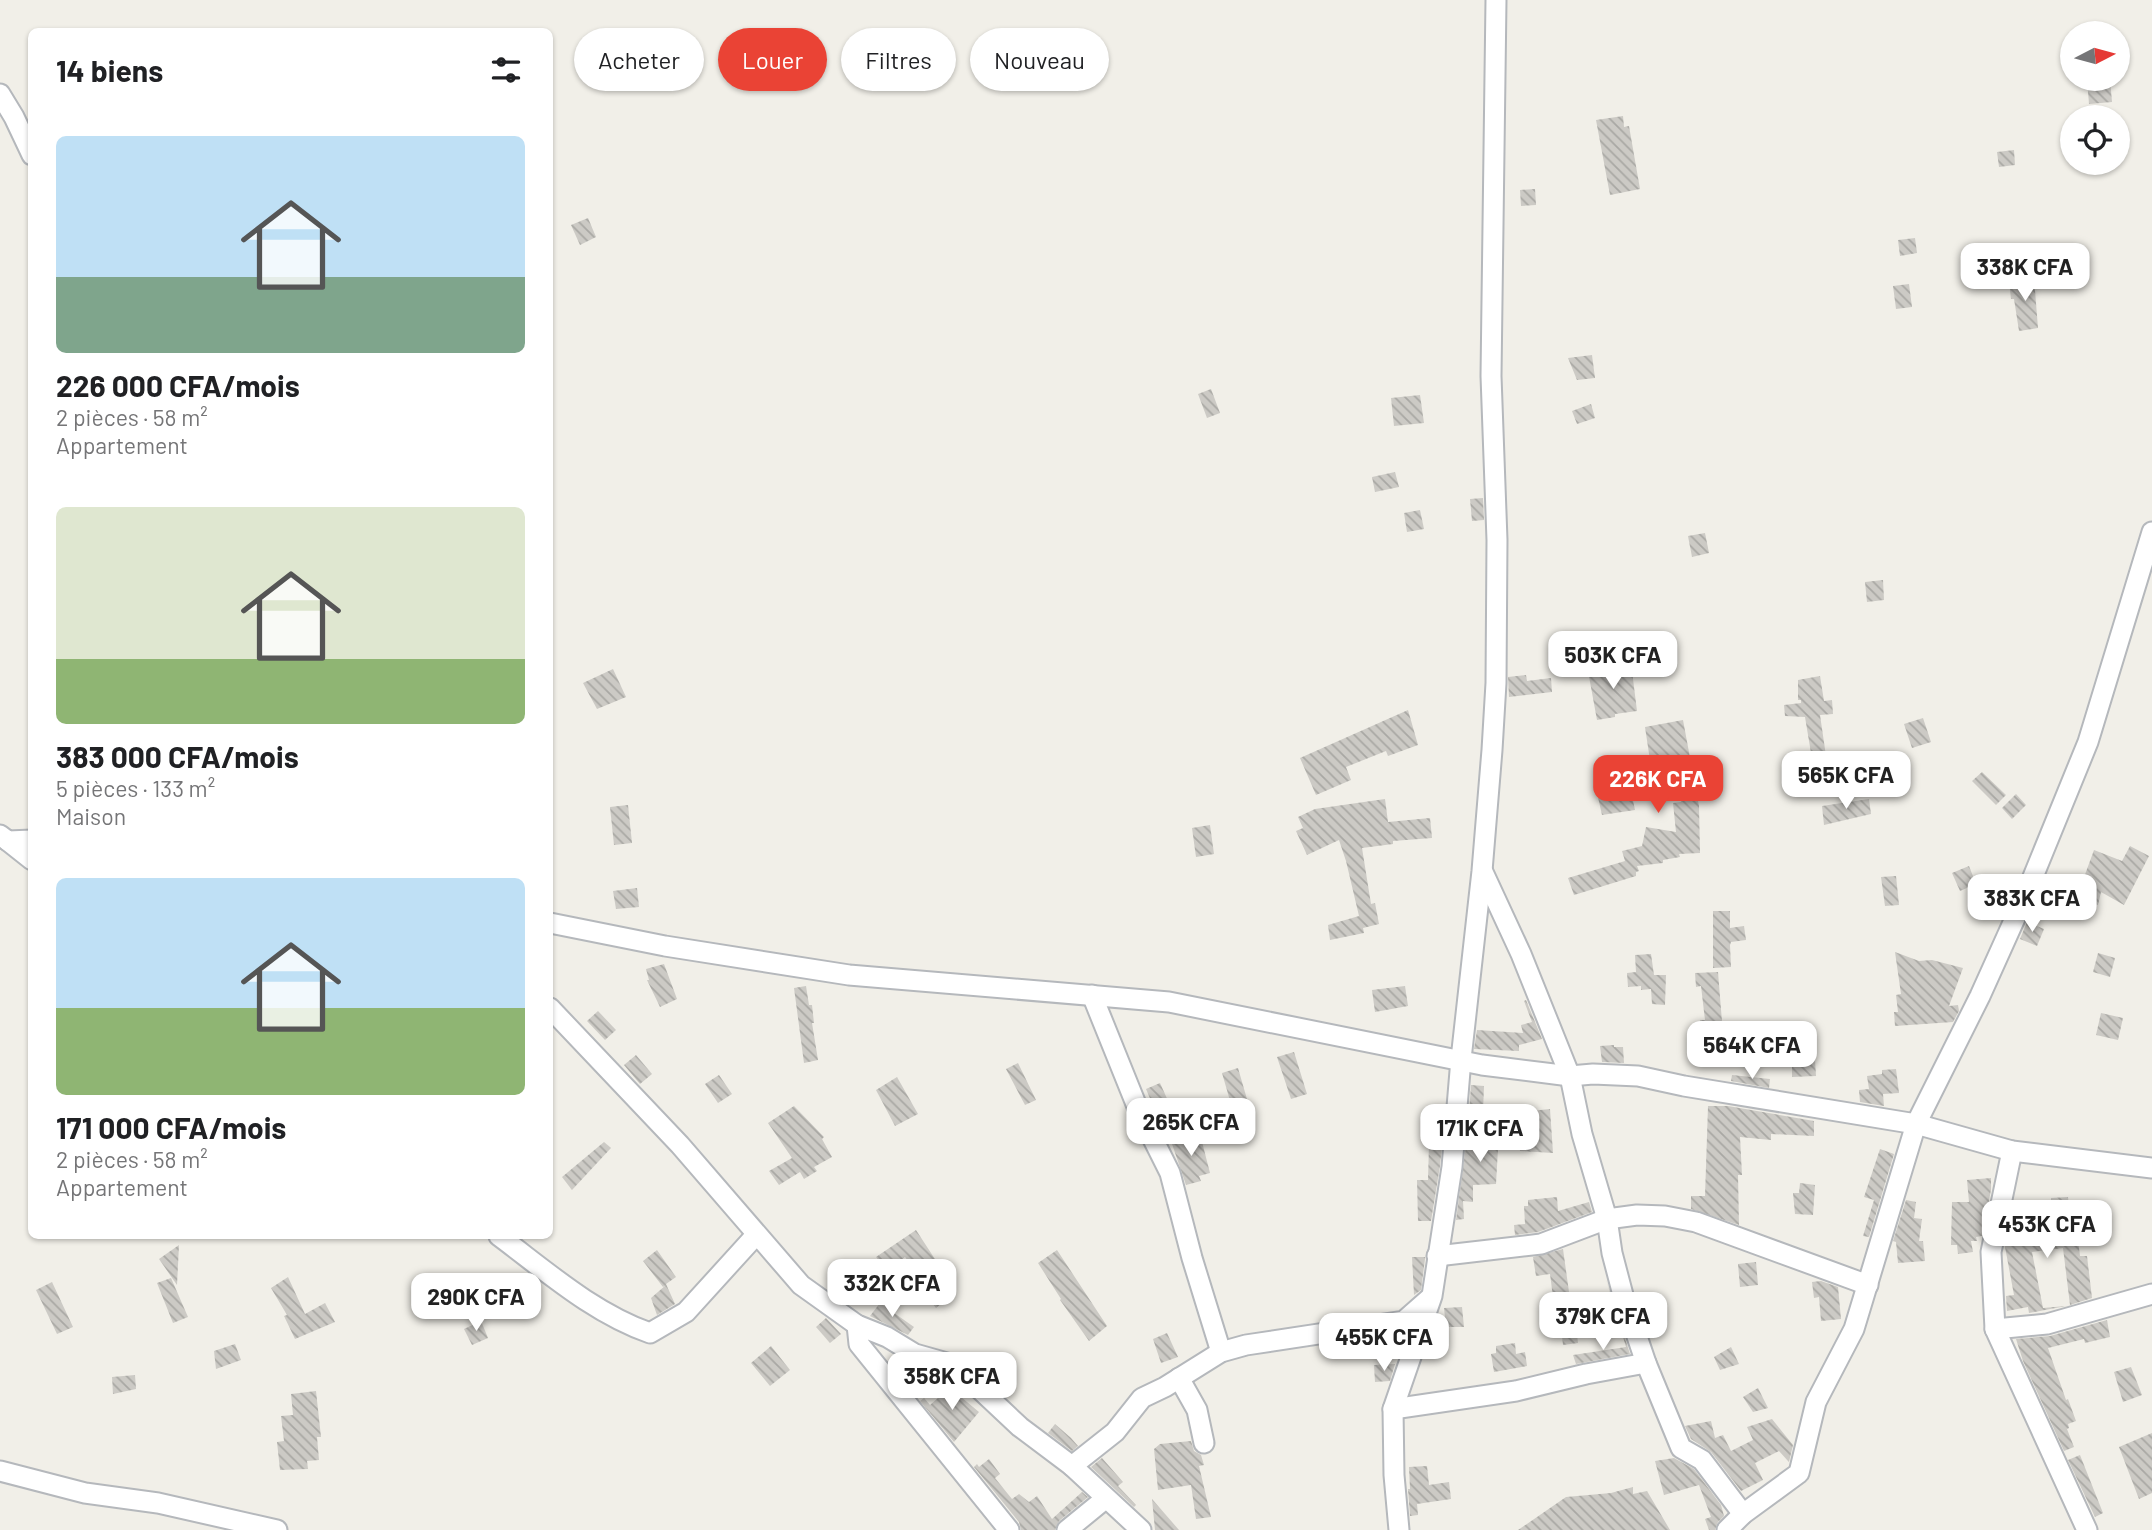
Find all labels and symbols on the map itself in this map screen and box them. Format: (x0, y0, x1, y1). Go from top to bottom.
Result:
north arrow (2060, 21, 2130, 91)
pin: 338K CFA (1953, 244, 2097, 303)
pin: 503K CFA (1541, 632, 1685, 691)
pin: 565K CFA (1774, 752, 1918, 811)
pin: 226K CFA (1586, 756, 1730, 815)
pin: 383K CFA (1960, 874, 2104, 934)
pin: 564K CFA (1680, 1021, 1824, 1081)
pin: 265K CFA (1119, 1098, 1263, 1158)
pin: 171K CFA (1408, 1104, 1552, 1164)
pin: 453K CFA (1975, 1200, 2119, 1260)
pin: 332K CFA (820, 1260, 964, 1319)
pin: 290K CFA (404, 1274, 548, 1333)
pin: 379K CFA (1531, 1292, 1675, 1352)
pin: 455K CFA (1312, 1314, 1456, 1373)
pin: 358K CFA (880, 1352, 1024, 1412)

